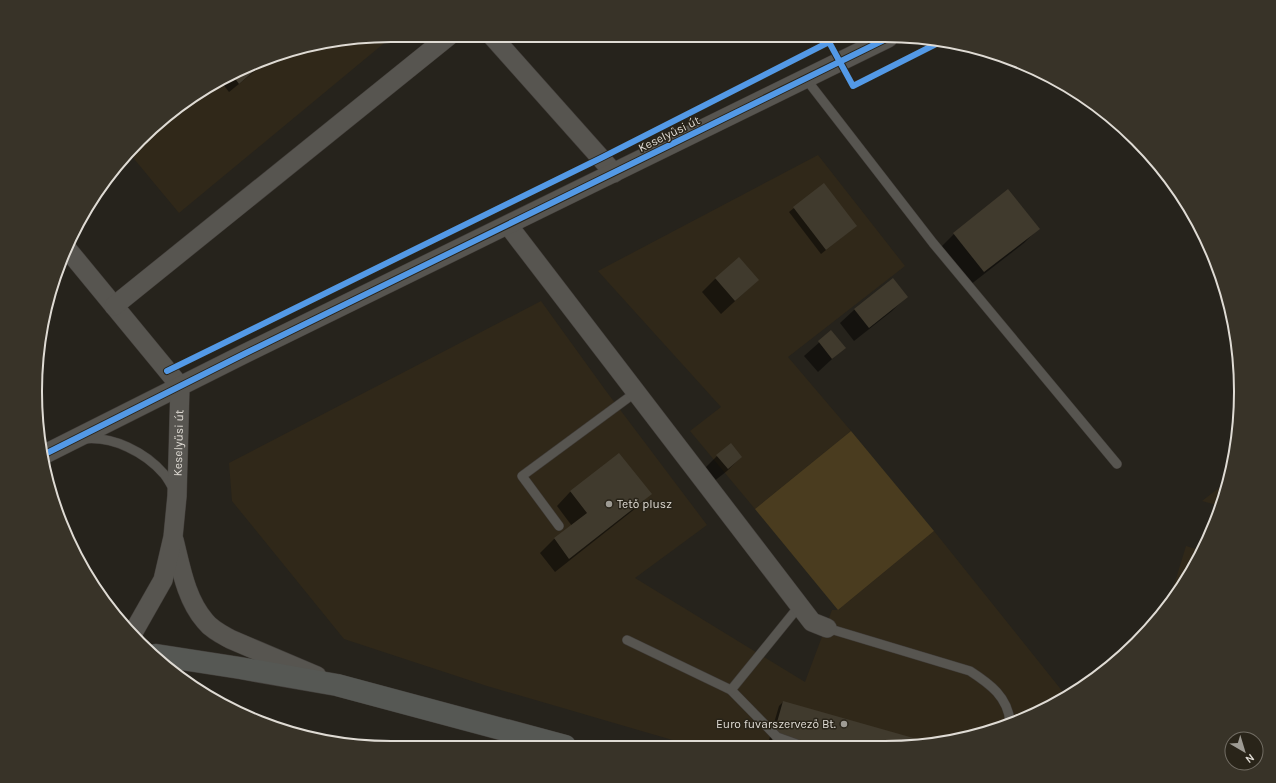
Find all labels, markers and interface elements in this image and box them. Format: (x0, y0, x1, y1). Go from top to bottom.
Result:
street label: Keselyűsi út (636, 113, 702, 155)
street label: Keselyűsi út (171, 409, 186, 477)
place label: Tető plusz (617, 497, 672, 511)
marker: Tető plusz (604, 499, 614, 509)
place label: Euro fuvarszervező Bt. (716, 717, 836, 731)
marker: Euro fuvarszervező Bt. (839, 719, 849, 729)
north arrow (1224, 731, 1264, 771)
text: N (1243, 751, 1257, 766)

